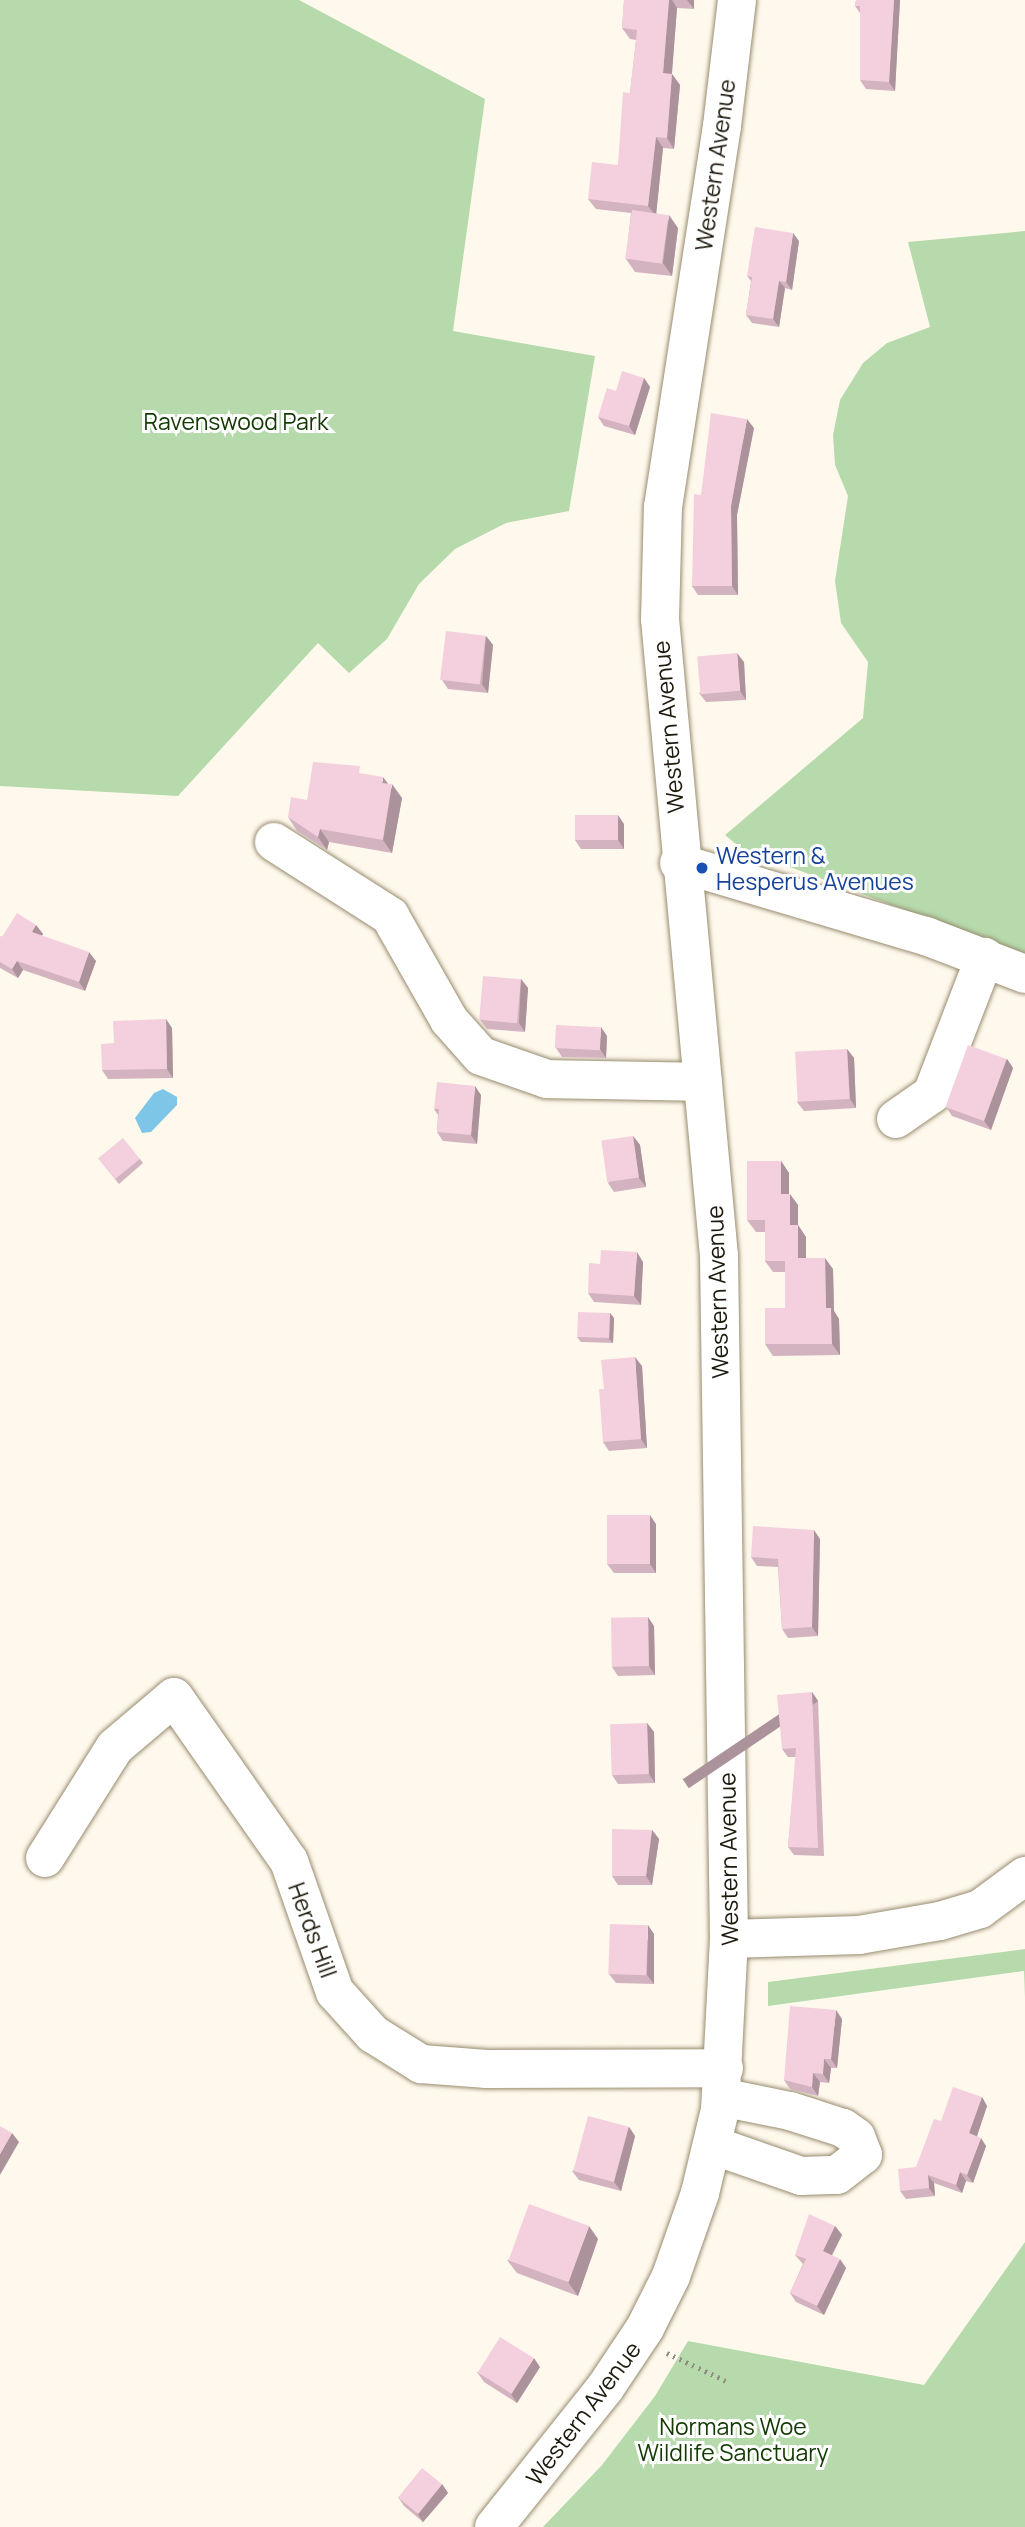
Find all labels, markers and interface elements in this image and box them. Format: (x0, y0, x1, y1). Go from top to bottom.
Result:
street label: Western Avenue (689, 77, 741, 253)
park label: Ravenswood Park (144, 407, 328, 435)
street label: Western Avenue (647, 640, 689, 814)
place label: Western & Hesperus Avenues (716, 841, 914, 895)
marker: Western & Hesperus Avenues (694, 860, 710, 876)
street label: Western Avenue (700, 1205, 734, 1379)
street label: Western Avenue (713, 1772, 743, 1946)
street label: Herds Hill (283, 1879, 343, 1981)
street label: Western Avenue (520, 2336, 646, 2490)
park label: Normans Woe Wildlife Sanctuary (637, 2412, 829, 2466)

